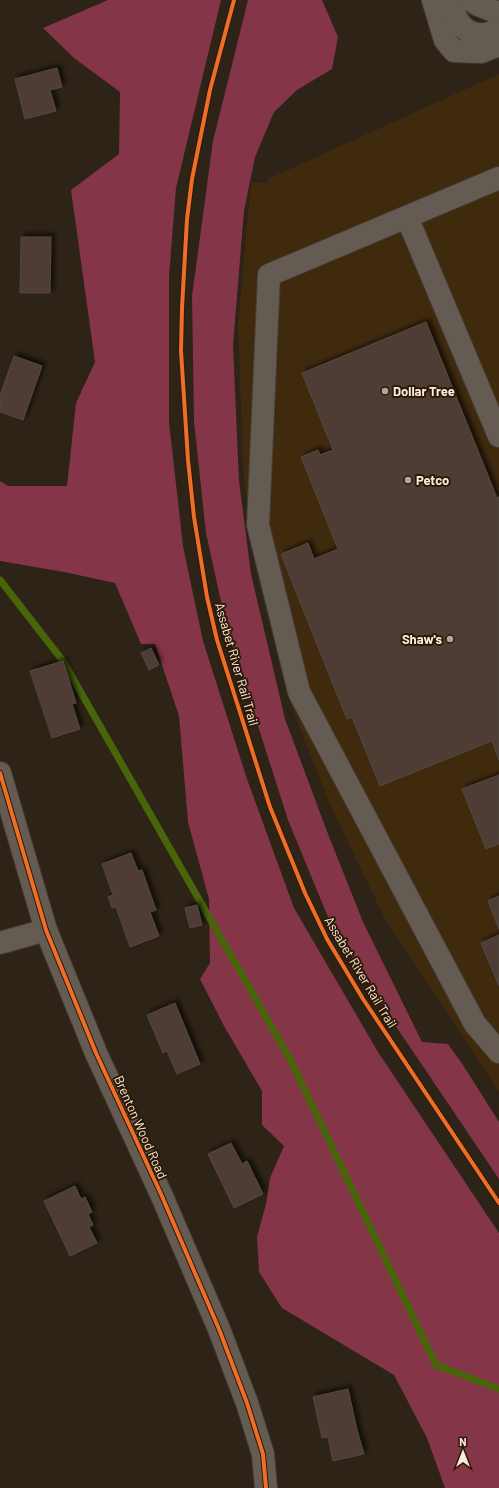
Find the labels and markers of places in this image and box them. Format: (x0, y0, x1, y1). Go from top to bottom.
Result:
place label: Dollar Tree (393, 383, 455, 399)
marker: Dollar Tree (380, 386, 390, 396)
place label: Petco (416, 472, 449, 488)
marker: Petco (403, 475, 413, 485)
place label: Shaw's (402, 631, 442, 647)
marker: Shaw's (445, 634, 455, 644)

